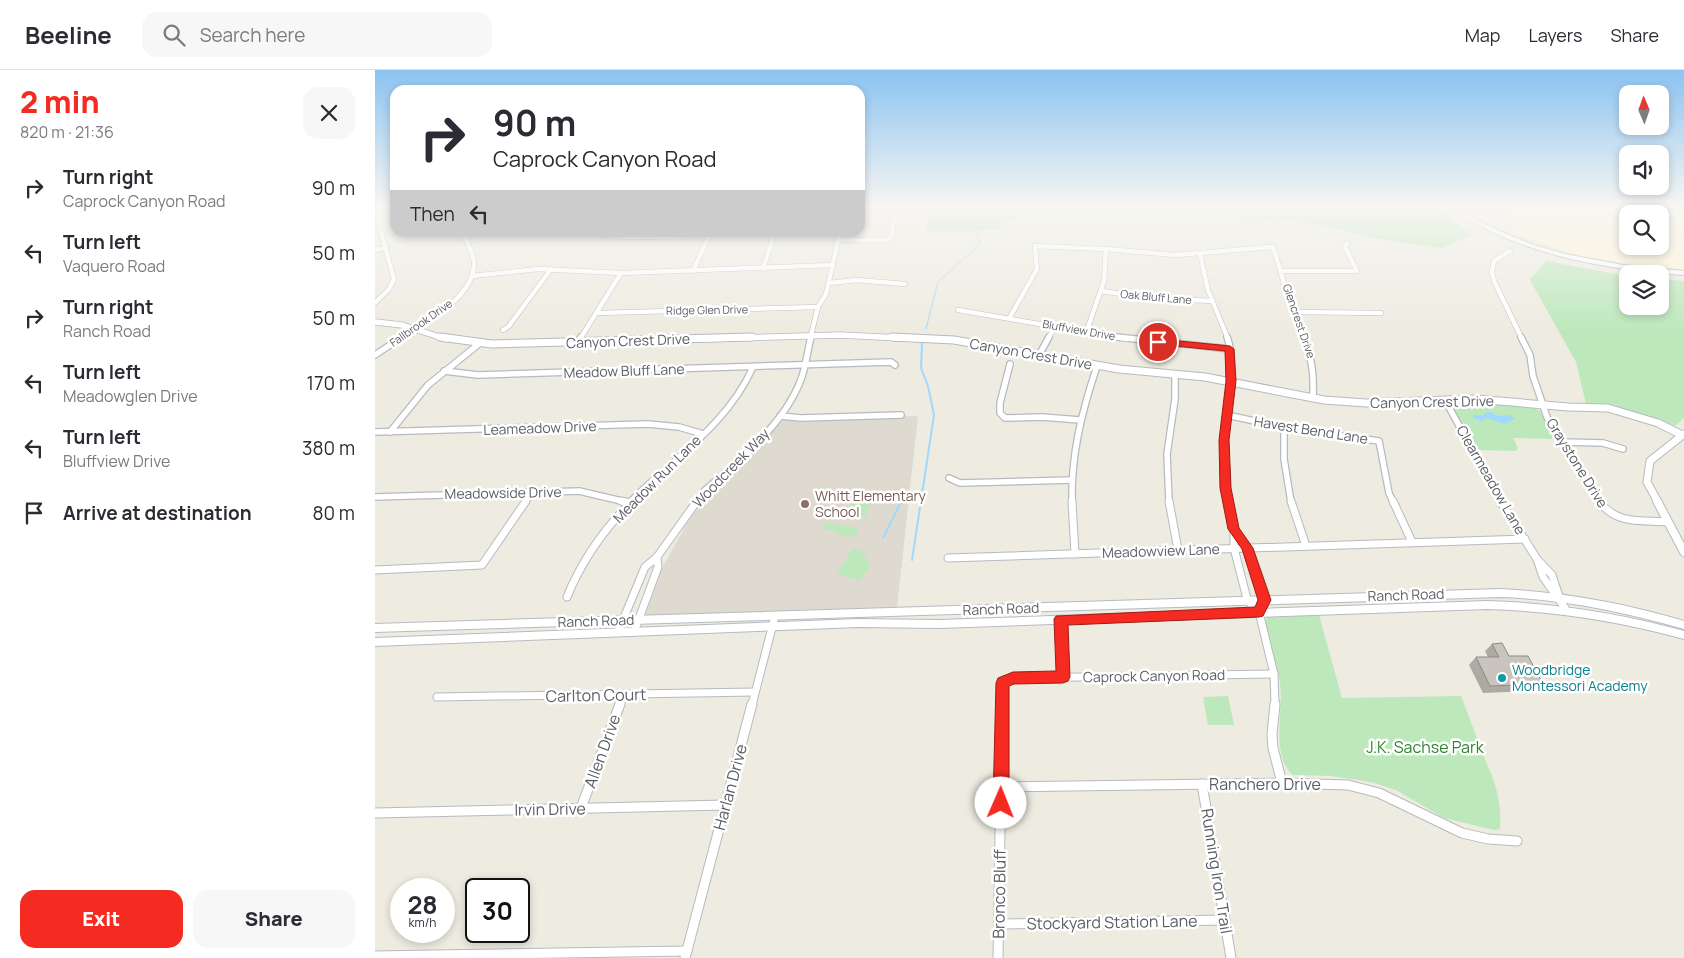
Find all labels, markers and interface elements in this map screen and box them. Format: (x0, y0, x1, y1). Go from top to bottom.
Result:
search box (142, 12, 492, 57)
text: Beeline (25, 18, 112, 51)
icon: search (160, 21, 188, 49)
text: Search here (200, 22, 305, 48)
text: Map (1465, 23, 1500, 47)
text: Layers (1528, 23, 1582, 47)
text: Share (1610, 23, 1659, 47)
text: 2 min (20, 81, 100, 122)
north arrow (1619, 85, 1669, 135)
map controls (1619, 85, 1669, 315)
button: close (303, 87, 355, 139)
text: 90 m (493, 99, 576, 147)
icon: right (410, 105, 475, 170)
text: 820 m · 21:36 (20, 121, 114, 143)
text: Caprock Canyon Road (493, 144, 717, 174)
button: sound (1619, 145, 1669, 195)
text: Turn right (63, 164, 153, 190)
icon: right (20, 174, 48, 202)
text: 90 m (312, 175, 355, 201)
text: Caprock Canyon Road (63, 190, 226, 212)
icon: left (465, 200, 493, 228)
text: Then (410, 201, 455, 227)
button: search (1619, 205, 1669, 255)
text: Turn left (63, 229, 141, 255)
icon: left (20, 239, 48, 267)
text: 50 m (313, 240, 355, 266)
text: Vaquero Road (63, 255, 165, 277)
button: layers (1619, 265, 1669, 315)
street label: Glencrest Drive (1280, 282, 1319, 360)
street label: Oak Bluff Lane (1120, 286, 1193, 307)
text: Turn right (63, 294, 153, 320)
street label: Fallbrook Drive (386, 295, 456, 350)
street label: Ridge Glen Drive (666, 301, 749, 318)
icon: right (20, 304, 48, 332)
text: 50 m (313, 305, 355, 331)
street label: Bluffview Drive (1041, 316, 1117, 343)
text: Ranch Road (63, 320, 151, 342)
pin (1137, 321, 1179, 363)
icon: arrive (1144, 328, 1172, 356)
street label: Canyon Crest Drive (566, 329, 690, 352)
street label: Canyon Crest Drive (968, 333, 1094, 374)
text: Turn left (63, 359, 141, 385)
street label: Meadow Bluff Lane (563, 359, 685, 382)
icon: left (20, 369, 48, 397)
text: 170 m (307, 370, 355, 396)
text: Meadowglen Drive (63, 385, 198, 407)
street label: Canyon Crest Drive (1370, 391, 1494, 412)
street label: Havest Bend Lane (1253, 411, 1369, 448)
street label: Graystone Drive (1542, 414, 1613, 511)
street label: Leameadow Drive (483, 416, 597, 439)
street label: Clearmeadow Lane (1452, 422, 1530, 538)
text: Turn left (63, 424, 141, 450)
street label: Woodcreek Way (688, 424, 774, 511)
street label: Meadow Run Lane (609, 431, 705, 527)
icon: left (20, 434, 48, 462)
text: 380 m (302, 435, 355, 461)
text: Bluffview Drive (63, 450, 170, 472)
street label: Meadowside Drive (444, 482, 562, 503)
place label: Whitt Elementary School (815, 486, 927, 521)
marker: Whitt Elementary School (799, 498, 811, 510)
icon: arrive (20, 499, 48, 527)
text: Arrive at destination (63, 500, 252, 526)
text: 80 m (312, 500, 355, 526)
street label: Meadowview Lane (1102, 539, 1220, 562)
street label: Ranch Road (1367, 584, 1445, 605)
street label: Ranch Road (962, 598, 1040, 619)
street label: Ranch Road (557, 610, 635, 631)
place label: Woodbridge Montessori Academy (1512, 660, 1648, 695)
street label: Caprock Canyon Road (1083, 665, 1225, 686)
marker: Woodbridge Montessori Academy (1496, 672, 1508, 684)
street label: Carlton Court (545, 683, 647, 707)
street label: Allen Drive (579, 711, 625, 791)
park label: J.K. Sachse Park (1366, 736, 1485, 758)
street label: Harlan Drive (708, 741, 752, 833)
street label: Ranchero Drive (1209, 773, 1321, 795)
position arrow (974, 776, 1026, 828)
street label: Irvin Drive (514, 797, 586, 821)
street label: Running Iron Trail (1196, 807, 1238, 935)
street label: Bronco Bluff (987, 849, 1011, 939)
speed limit sign: 30 (465, 878, 530, 943)
text: 28 (407, 887, 438, 922)
button: Exit (20, 890, 183, 948)
button: Share (193, 890, 355, 948)
street label: Stockyard Station Lane (1026, 910, 1198, 934)
text: km/h (409, 914, 436, 931)

